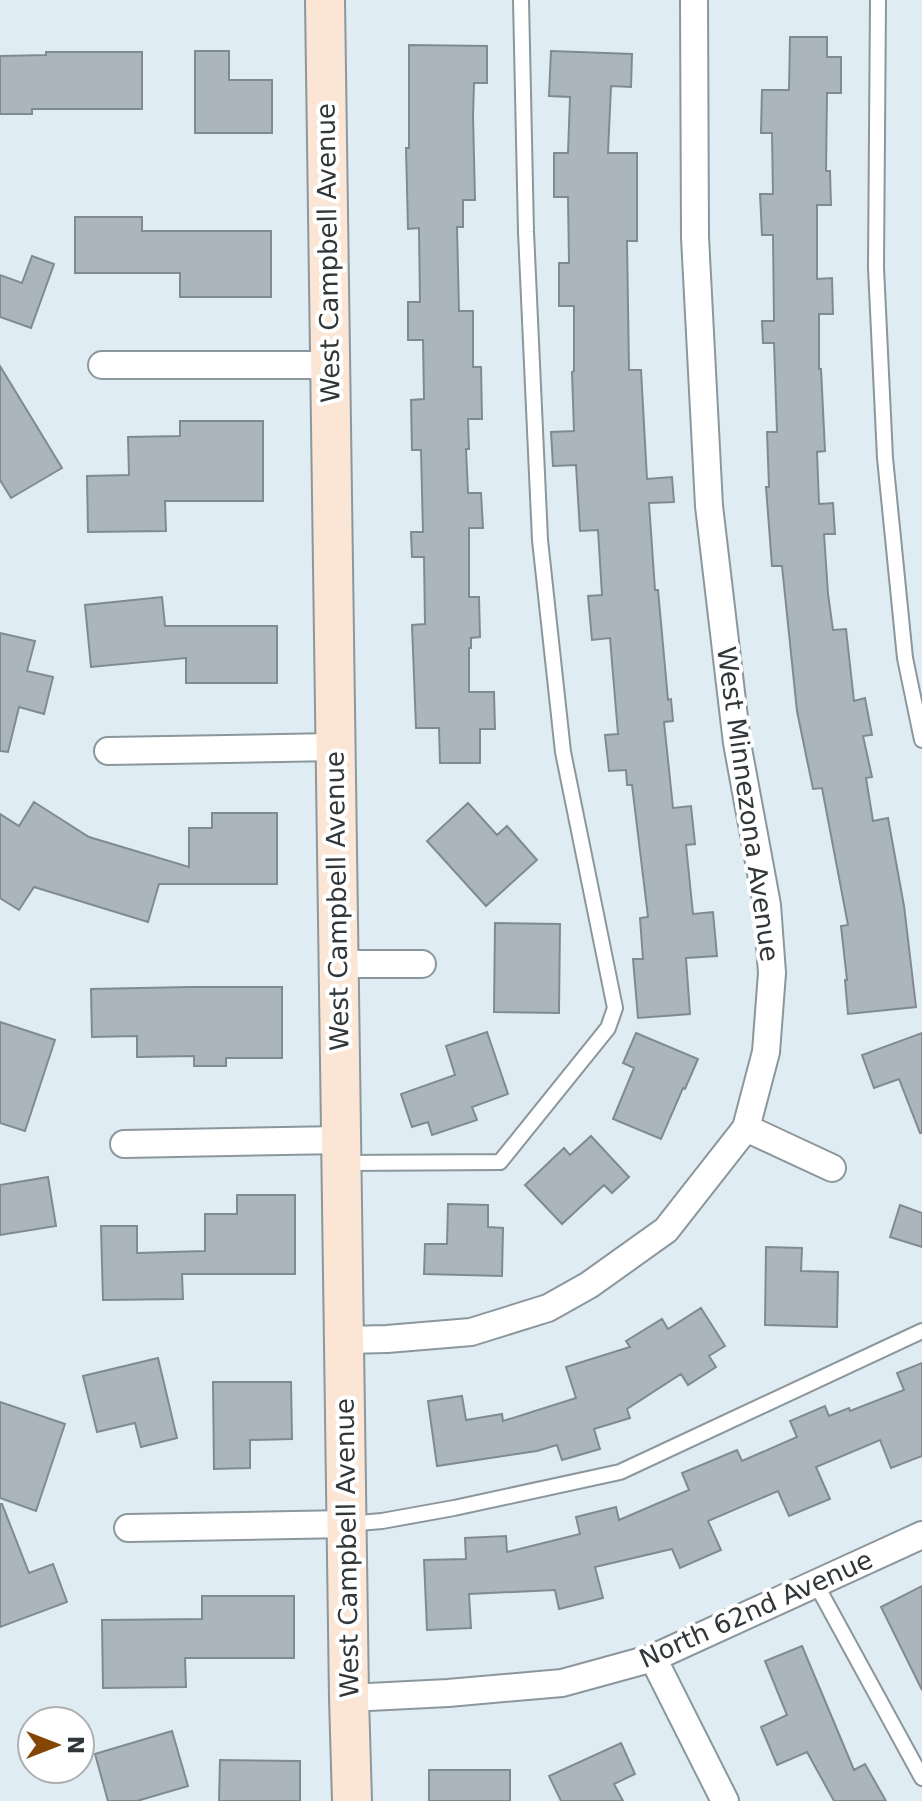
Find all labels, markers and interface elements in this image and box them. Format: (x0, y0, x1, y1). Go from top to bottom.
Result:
street label: West Campbell Avenue (310, 103, 346, 403)
street label: West Minnezona Avenue (711, 645, 785, 963)
street label: West Campbell Avenue (319, 751, 355, 1051)
street label: West Campbell Avenue (329, 1398, 365, 1698)
street label: North 62nd Avenue (635, 1544, 877, 1674)
north arrow (16, 1705, 96, 1785)
text: N (63, 1736, 88, 1754)

